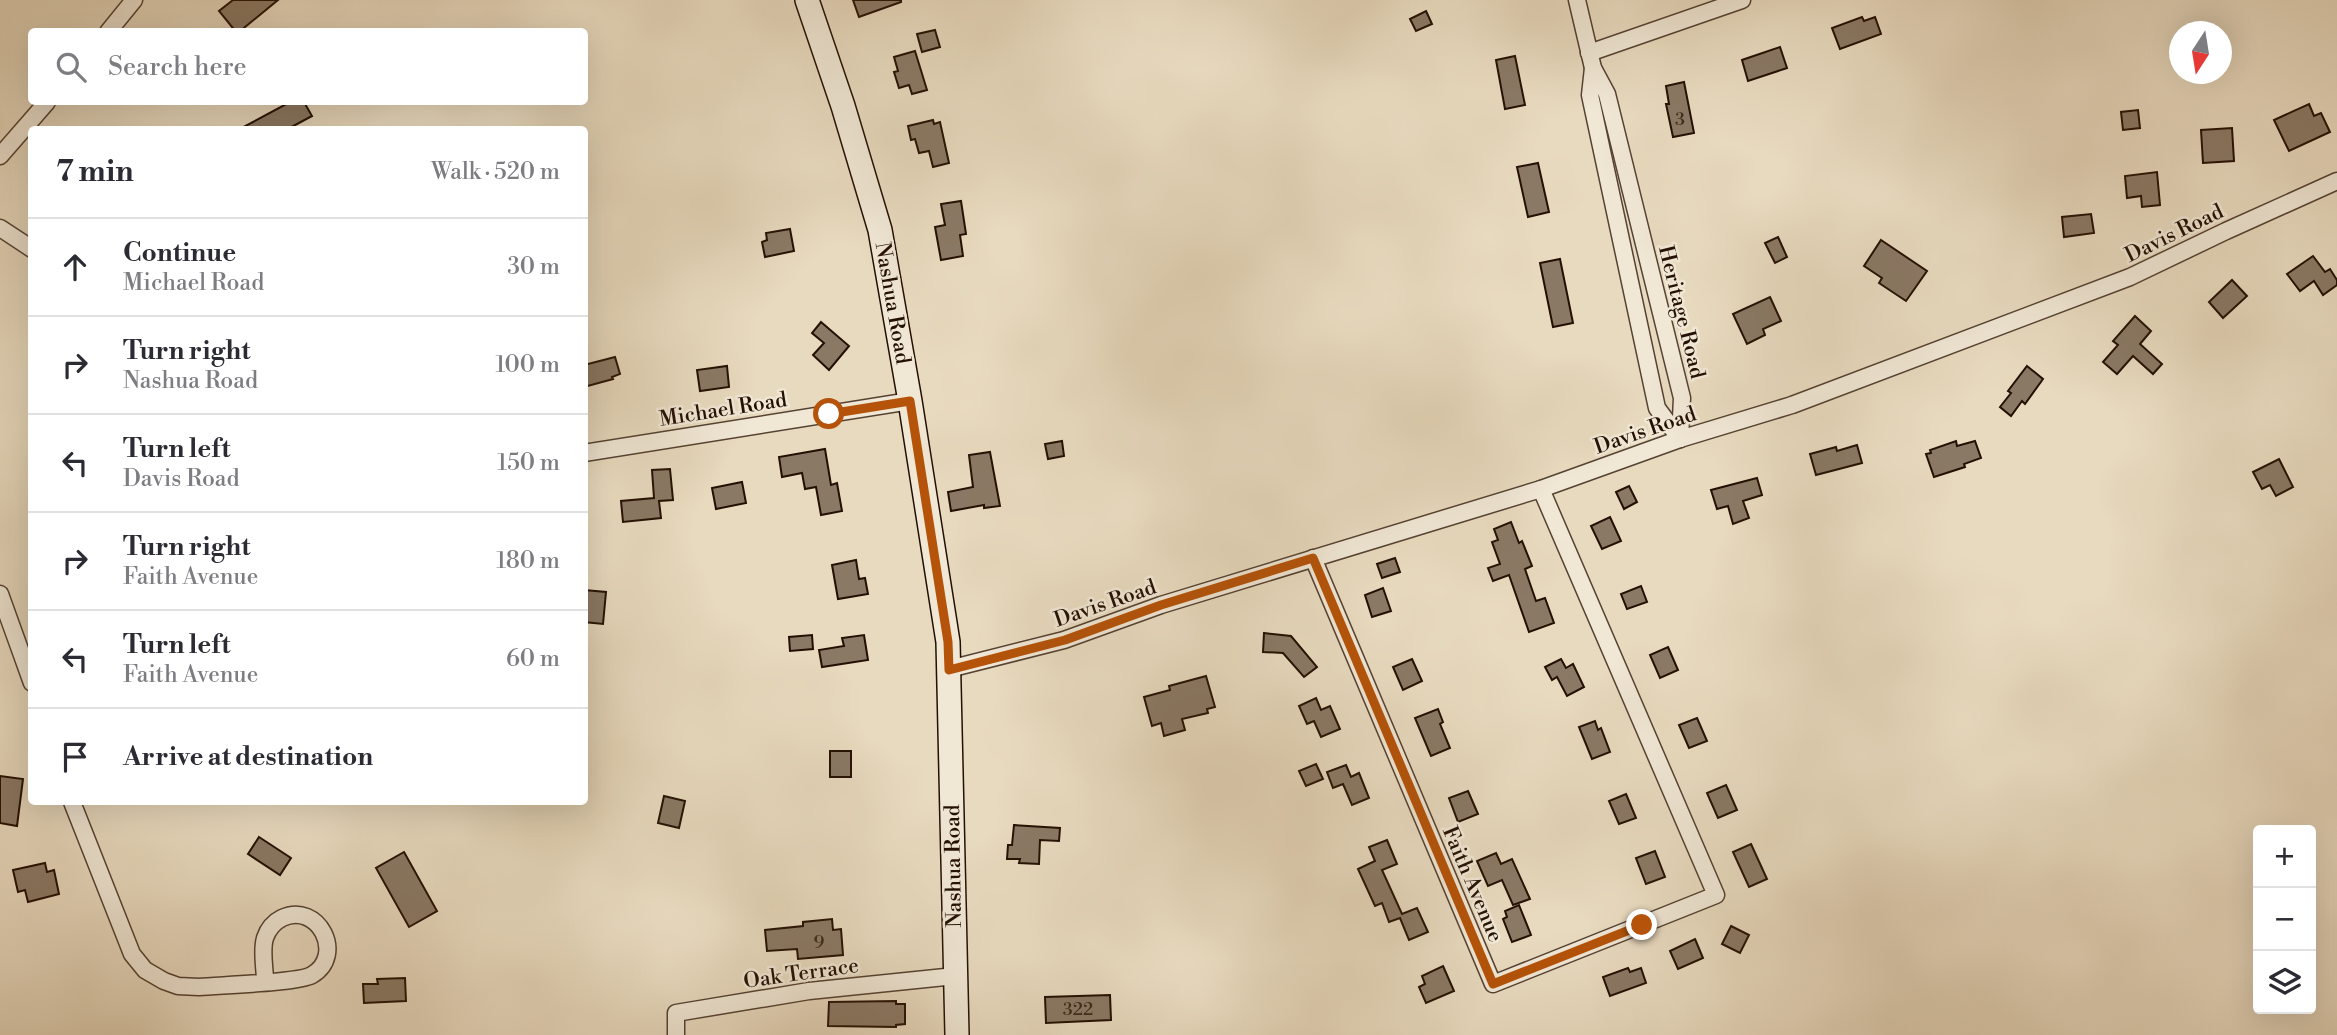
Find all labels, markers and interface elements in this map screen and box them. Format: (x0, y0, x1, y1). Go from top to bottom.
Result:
north arrow (2169, 21, 2232, 84)
search box (28, 28, 588, 105)
icon: search (52, 48, 90, 86)
text: Search here (108, 51, 247, 83)
house number: 3 (1675, 108, 1685, 131)
text: 7 min (56, 153, 134, 191)
text: Walk · 520 m (431, 158, 560, 186)
street label: Davis Road (2121, 199, 2228, 269)
text: Continue (123, 237, 236, 269)
street label: Nashua Road (869, 240, 916, 366)
street label: Heritage Road (1652, 243, 1710, 382)
icon: ahead (56, 248, 94, 286)
text: 30 m (507, 253, 560, 281)
text: Michael Road (123, 269, 264, 297)
text: Turn right (123, 335, 251, 367)
icon: right (56, 346, 94, 384)
text: 100 m (495, 351, 560, 379)
text: Nashua Road (123, 367, 258, 395)
street label: Michael Road (657, 387, 789, 433)
route start (813, 398, 844, 429)
street label: Davis Road (1591, 401, 1700, 461)
text: Turn left (123, 433, 231, 465)
icon: left (56, 444, 94, 482)
text: 150 m (497, 449, 560, 477)
text: Davis Road (123, 465, 240, 493)
text: Turn right (123, 531, 251, 563)
icon: right (56, 542, 94, 580)
text: 180 m (496, 547, 560, 575)
text: Faith Avenue (123, 563, 258, 591)
street label: Davis Road (1051, 574, 1160, 634)
text: Turn left (123, 629, 231, 661)
icon: left (56, 640, 94, 678)
text: 60 m (506, 645, 560, 673)
text: Faith Avenue (123, 661, 258, 689)
icon: arrive (56, 738, 94, 776)
text: Arrive at destination (123, 741, 373, 773)
street label: Nashua Road (940, 804, 968, 928)
street label: Faith Avenue (1436, 822, 1508, 946)
map controls (2253, 825, 2316, 1014)
button: + (2253, 825, 2316, 888)
button: − (2253, 888, 2316, 951)
route end (1626, 909, 1657, 940)
house number: 9 (814, 931, 825, 954)
button: layers (2253, 951, 2316, 1014)
street label: Oak Terrace (742, 953, 860, 995)
house number: 322 (1063, 998, 1093, 1021)

